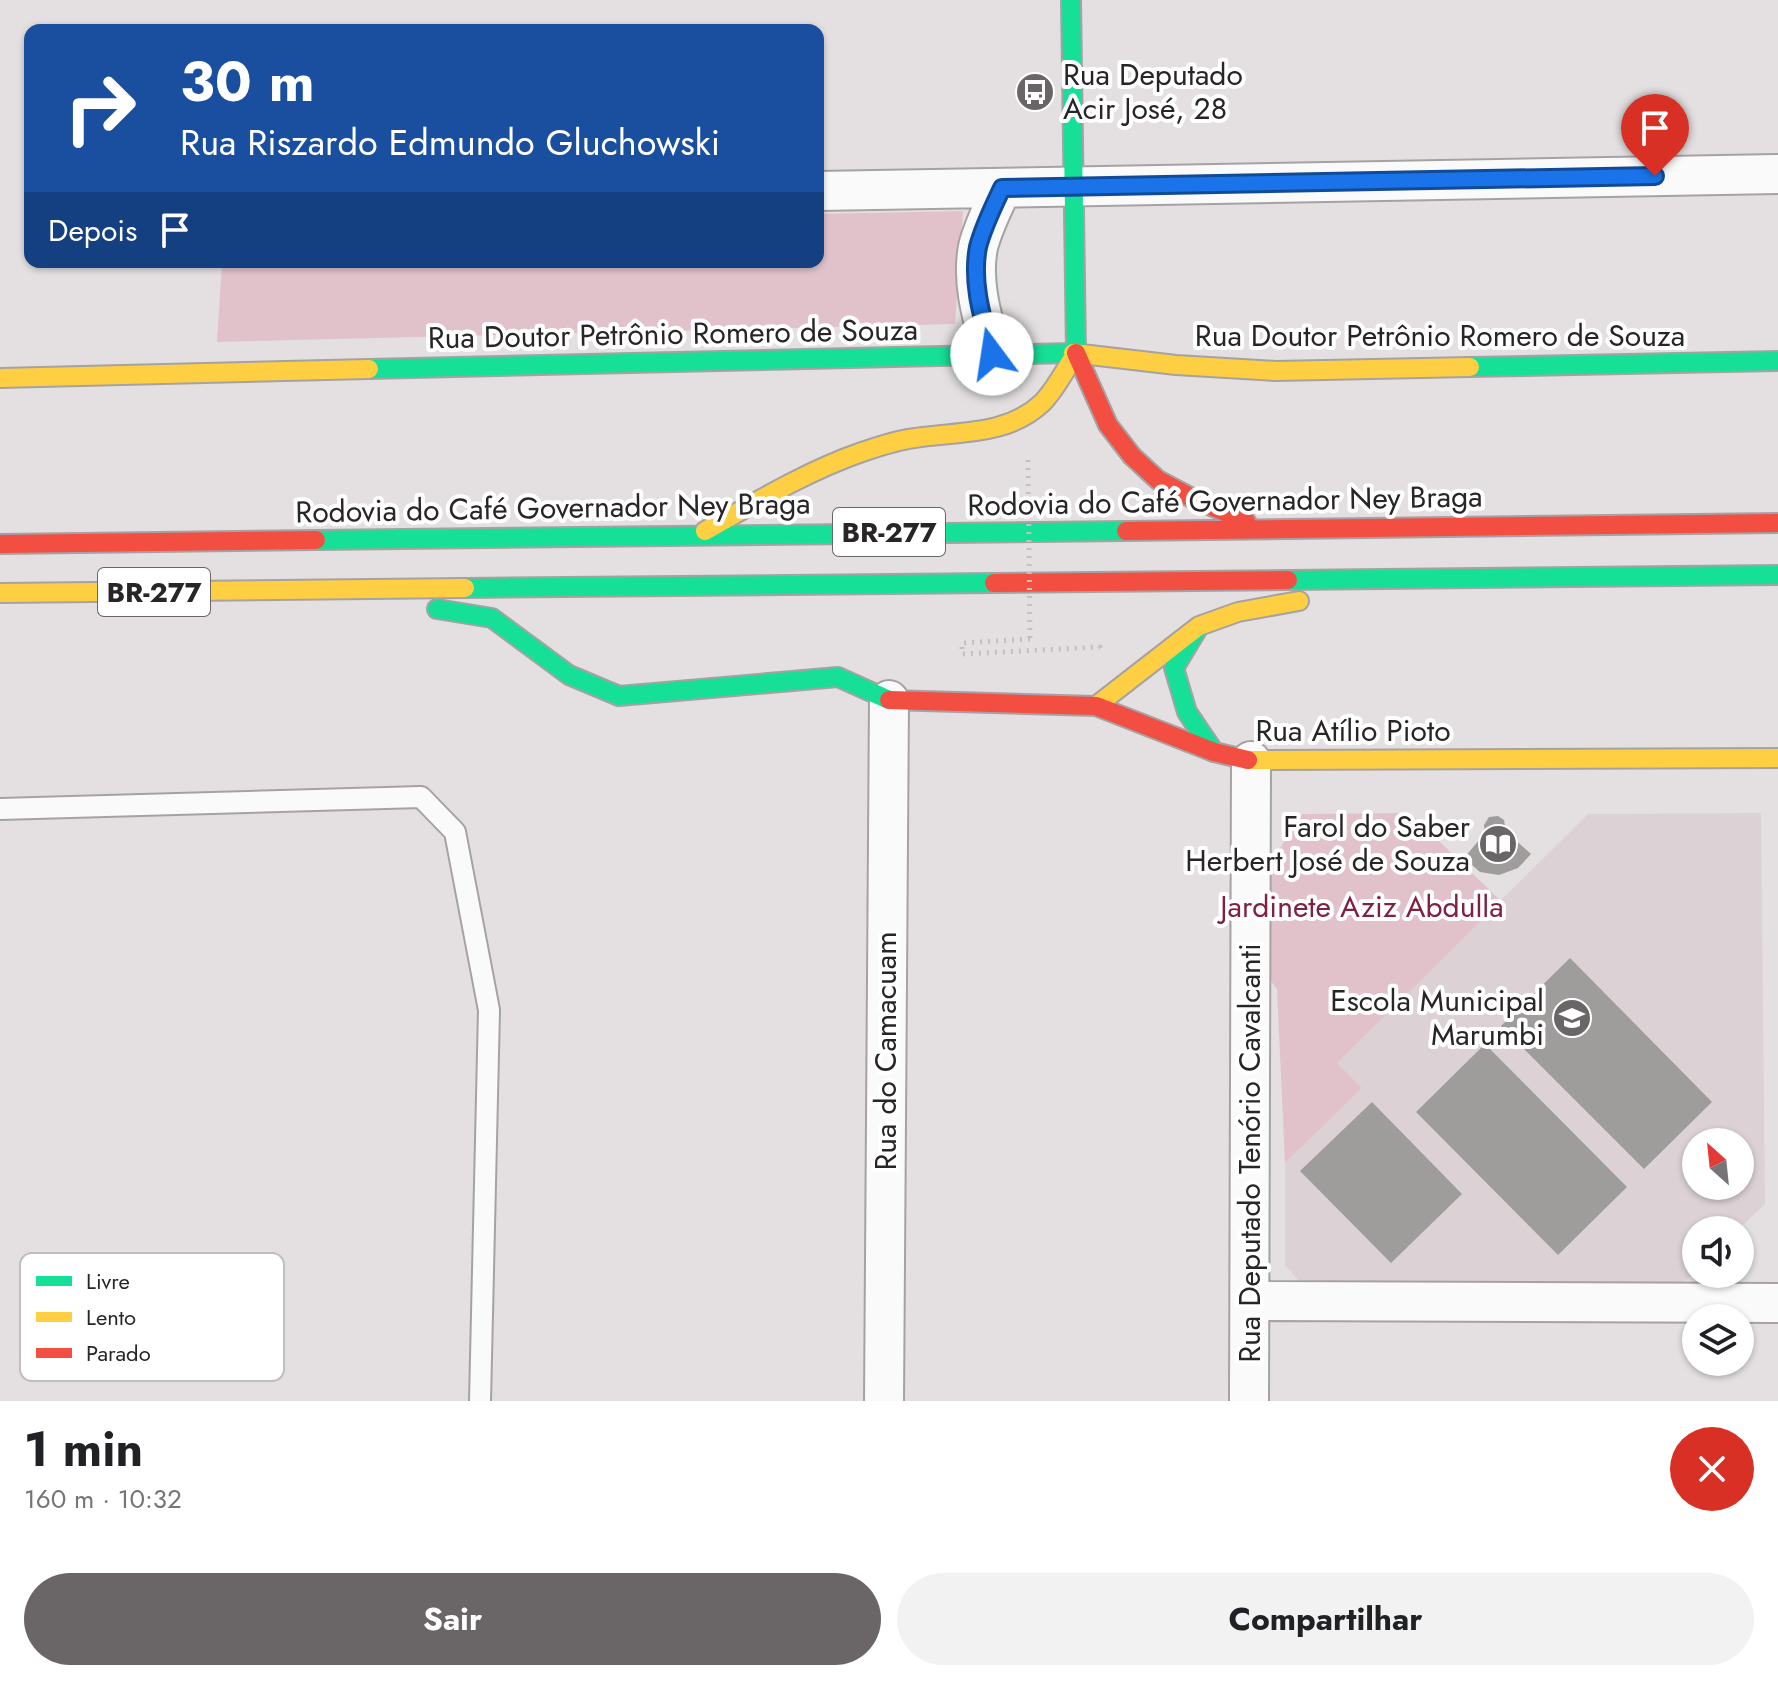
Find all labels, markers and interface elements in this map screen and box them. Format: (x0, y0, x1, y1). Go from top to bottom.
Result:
text: 30 m (180, 41, 315, 122)
place label: Rua Deputado Acir José, 28 (1063, 53, 1243, 130)
icon: right (48, 56, 152, 160)
bus stop icon: Rua Deputado Acir José, 28 (1014, 71, 1056, 113)
pin (1621, 94, 1689, 176)
icon: arrive (1633, 106, 1677, 150)
text: Rua Riszardo Edmundo Gluchowski (180, 116, 720, 168)
icon: arrive (153, 208, 197, 252)
text: Depois (48, 209, 137, 252)
street label: Rua Doutor Petrônio Romero de Souza (427, 308, 918, 359)
position arrow (950, 312, 1034, 396)
street label: Rua Doutor Petrônio Romero de Souza (1195, 314, 1685, 357)
street label: Rodovia do Café Governador Ney Braga (967, 475, 1483, 526)
street label: Rodovia do Café Governador Ney Braga (295, 482, 811, 533)
road number: BR-277 (833, 508, 945, 556)
road number: BR-277 (98, 568, 210, 616)
street label: Rua Atílio Pioto (1255, 709, 1451, 752)
place label: Farol do Saber Herbert José de Souza (1185, 805, 1471, 882)
library icon: Farol do Saber Herbert José de Souza (1477, 823, 1519, 865)
park label: Jardinete Aziz Abdulla (1216, 885, 1504, 928)
street label: Rua do Camacuam (864, 931, 907, 1171)
street label: Rua Deputado Tenório Cavalcanti (1228, 943, 1271, 1363)
place label: Escola Municipal Marumbi (1330, 979, 1544, 1056)
school or university icon: Escola Municipal Marumbi (1551, 997, 1593, 1039)
north arrow (1682, 1128, 1754, 1200)
map controls (1682, 1128, 1754, 1376)
button: sound (1682, 1216, 1754, 1288)
legend (20, 1253, 284, 1381)
text: Livre (86, 1265, 130, 1297)
text: Lento (86, 1301, 136, 1333)
button: layers (1682, 1304, 1754, 1376)
text: Parado (86, 1337, 151, 1369)
text: 1 min (24, 1415, 143, 1484)
button: close (1670, 1427, 1754, 1511)
text: 160 m · 10:32 (24, 1480, 182, 1518)
button: Sair (24, 1573, 881, 1665)
button: Compartilhar (897, 1573, 1754, 1665)

